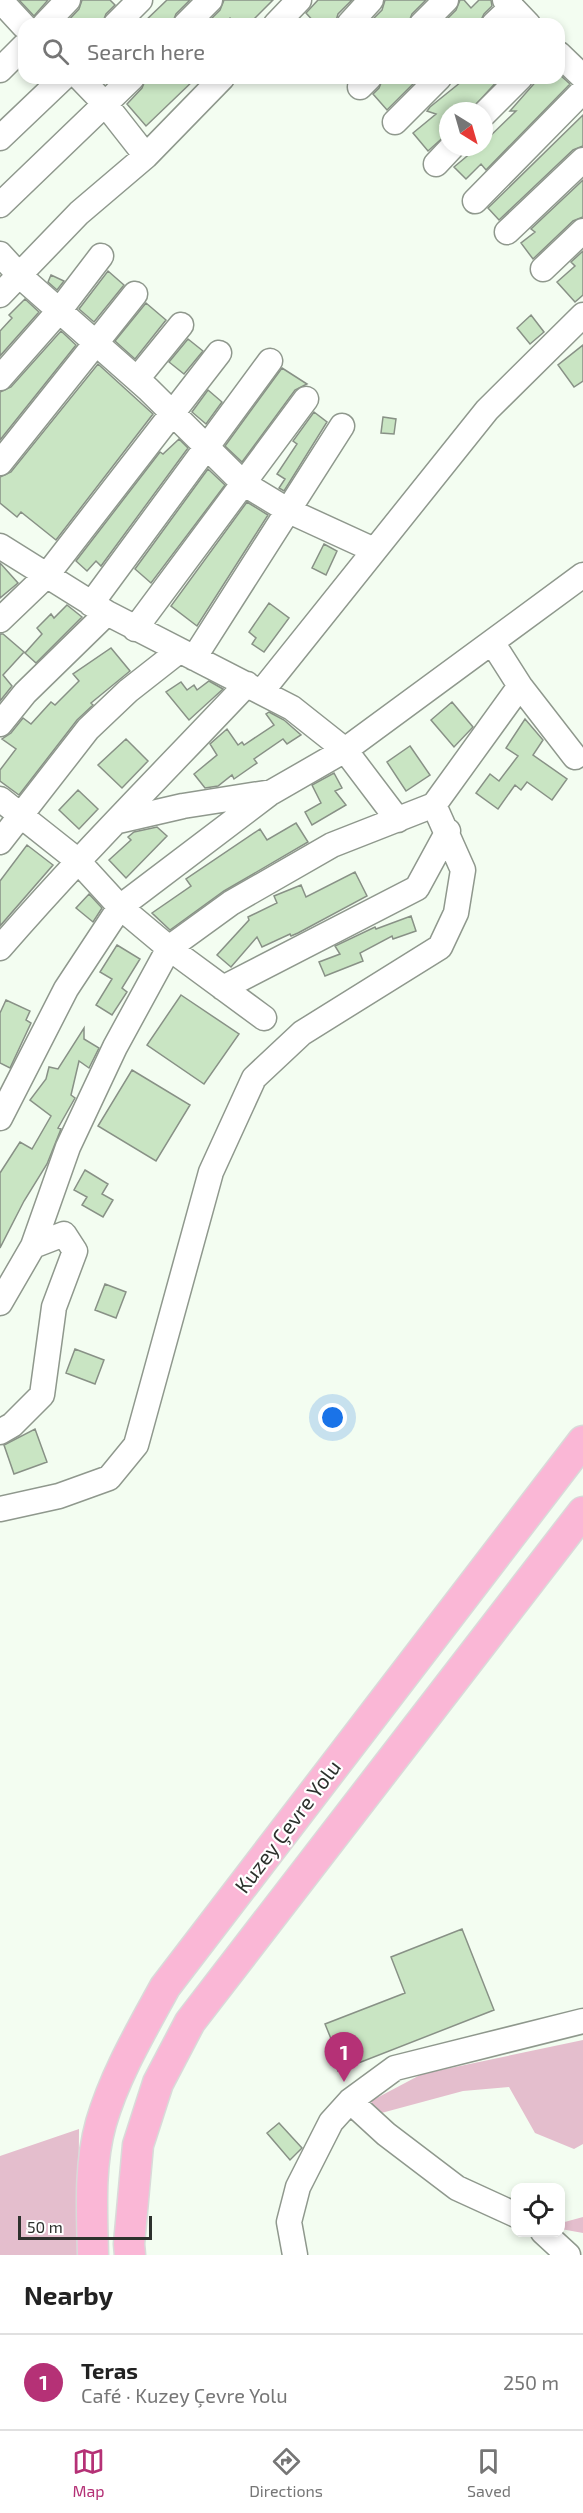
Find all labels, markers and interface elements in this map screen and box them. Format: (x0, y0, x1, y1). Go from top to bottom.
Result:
search box (18, 18, 565, 84)
icon: search (39, 35, 72, 68)
text: Search here (87, 38, 205, 64)
north arrow (439, 102, 493, 156)
your location (318, 1403, 347, 1432)
street label: Kuzey Çevre Yolu (229, 1755, 347, 1899)
pin: 1 (324, 2032, 364, 2082)
map controls (511, 2183, 565, 2237)
button: locate (511, 2183, 565, 2237)
scale bar (18, 2213, 152, 2240)
text: 50 m (27, 2217, 63, 2236)
text: Nearby (24, 2279, 113, 2310)
text: Teras (81, 2357, 138, 2383)
text: 1 (39, 2370, 48, 2394)
text: 250 m (503, 2370, 559, 2394)
text: Café · Kuzey Çevre Yolu (81, 2383, 288, 2407)
tab: Map (72, 2445, 105, 2500)
tab: Directions (249, 2445, 323, 2500)
tab: Saved (467, 2445, 511, 2500)

